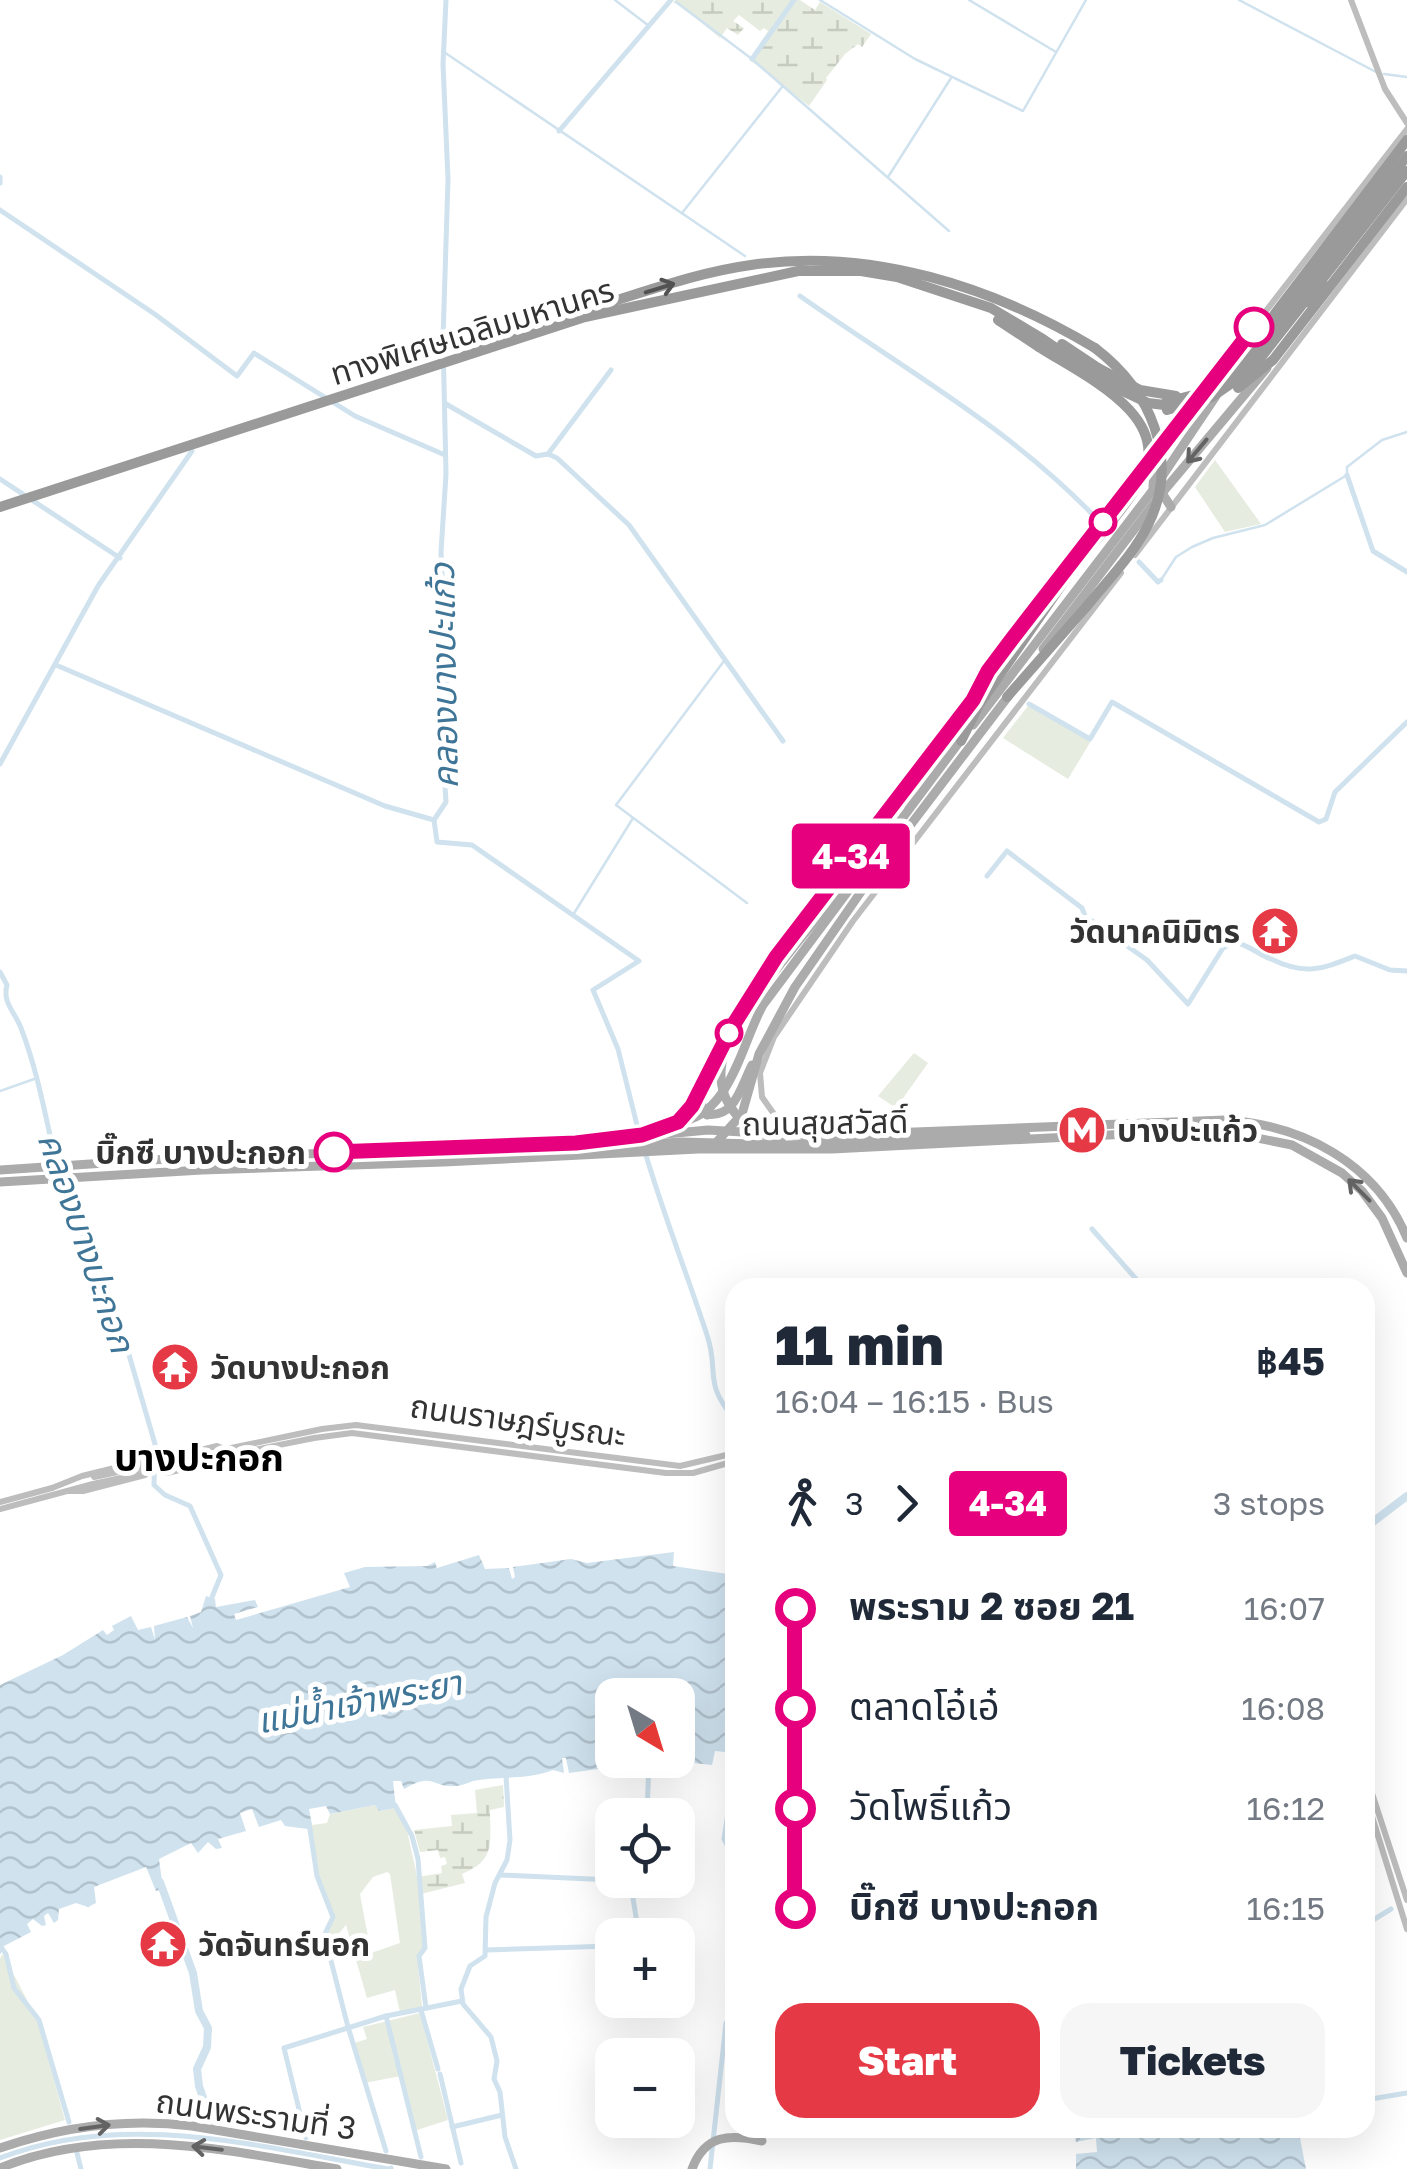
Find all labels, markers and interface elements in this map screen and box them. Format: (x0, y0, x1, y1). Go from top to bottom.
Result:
street label: ทางพิเศษเฉลิมมหานคร (326, 270, 618, 392)
one-way arrow (644, 278, 675, 296)
unlabelled marker (1235, 308, 1273, 346)
one-way arrow (1186, 438, 1209, 463)
unlabelled marker (1090, 509, 1116, 535)
water label: คลองบางปะแก้ว (420, 561, 466, 789)
line badge: 4-34 (781, 824, 921, 888)
text: 4-34 (812, 835, 890, 877)
temple icon: วัดนาคนิมิตร (1249, 905, 1301, 957)
place label: วัดนาคนิมิตร (1069, 912, 1240, 950)
unlabelled marker (716, 1020, 742, 1046)
street label: ถนนสุขสวัสดิ์ (741, 1102, 909, 1143)
metro station icon: บางปะแก้ว (1056, 1104, 1108, 1156)
place label: บางปะแก้ว (1117, 1111, 1258, 1149)
water label: คลองบางปะกอก (30, 1127, 145, 1358)
place label: บิ๊กซี บางปะกอก (95, 1132, 306, 1171)
marker: บิ๊กซี บางปะกอก (315, 1133, 353, 1171)
one-way arrow (1347, 1178, 1371, 1202)
text: 11 min (775, 1311, 944, 1377)
text: ฿45 (1256, 1338, 1325, 1383)
temple icon: วัดบางปะกอก (149, 1341, 201, 1393)
place label: วัดบางปะกอก (210, 1348, 390, 1386)
text: 16:04 – 16:15 · Bus (775, 1382, 1054, 1420)
street label: ถนนราษฎร์บูรณะ (407, 1386, 628, 1456)
district label: บางปะกอก (114, 1434, 284, 1479)
icon: walk (775, 1476, 830, 1531)
icon: forward (879, 1476, 934, 1531)
text: 4-34 (969, 1482, 1047, 1524)
text: 3 (845, 1484, 864, 1522)
text: 3 stops (1213, 1484, 1325, 1522)
text: พระราม 2 ซอย 21 (849, 1583, 1134, 1628)
text: 16:07 (1244, 1589, 1325, 1627)
water label: แม่น้ำเจ้าพระยา (253, 1658, 467, 1741)
north arrow (595, 1678, 695, 1778)
map controls (595, 1678, 695, 2138)
text: ตลาดโอ๋เอ๋ (849, 1683, 999, 1728)
text: 16:08 (1241, 1689, 1325, 1727)
text: วัดโพธิ์แก้ว (849, 1783, 1012, 1828)
text: 16:12 (1246, 1789, 1325, 1827)
button: locate (595, 1798, 695, 1898)
text: บิ๊กซี บางปะกอก (849, 1883, 1099, 1928)
text: 16:15 (1246, 1889, 1325, 1927)
temple icon: วัดจันทร์นอก (137, 1918, 189, 1970)
button: + (595, 1918, 695, 2018)
place label: วัดจันทร์นอก (198, 1925, 370, 1963)
button: Start (775, 2003, 1040, 2118)
button: Tickets (1060, 2003, 1325, 2118)
button: − (595, 2038, 695, 2138)
street label: ถนนพระรามที่ 3 (154, 2079, 359, 2147)
one-way arrow (78, 2117, 111, 2135)
one-way arrow (191, 2138, 223, 2157)

